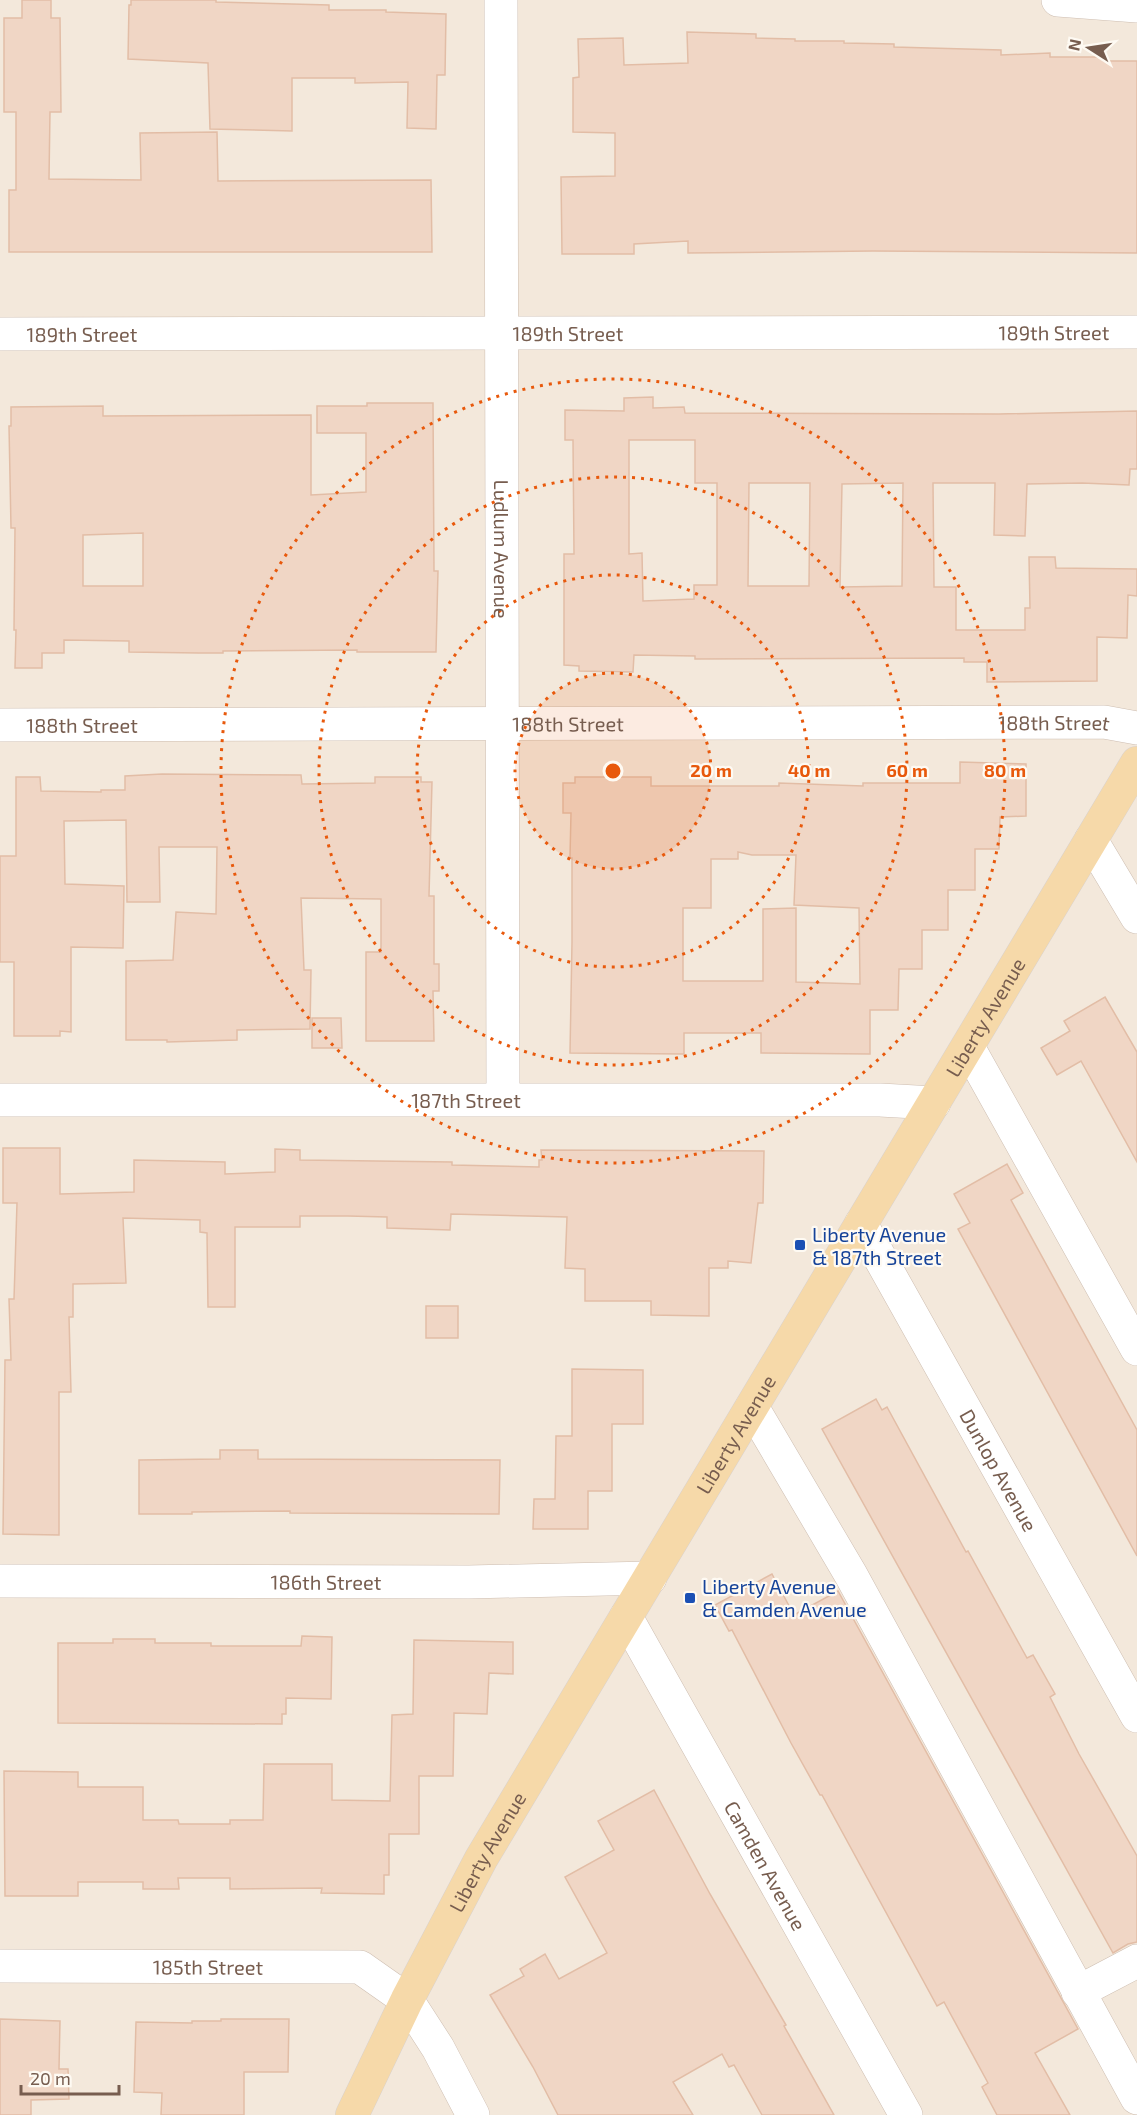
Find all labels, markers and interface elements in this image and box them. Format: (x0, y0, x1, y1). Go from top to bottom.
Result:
north arrow (1059, 18, 1119, 78)
text: N (1063, 37, 1084, 52)
street label: 189th Street (999, 320, 1110, 344)
street label: 189th Street (513, 321, 624, 345)
street label: 189th Street (27, 322, 138, 346)
street label: Ludlum Avenue (490, 479, 514, 619)
street label: 188th Street (998, 710, 1112, 735)
street label: 188th Street (512, 711, 624, 736)
street label: 188th Street (26, 713, 138, 737)
text: 20 m (690, 759, 732, 781)
text: 40 m (788, 759, 830, 781)
text: 60 m (886, 759, 928, 781)
text: 80 m (984, 759, 1026, 781)
centre of rings (603, 761, 623, 781)
street label: Liberty Avenue (940, 953, 1030, 1081)
street label: 187th Street (411, 1088, 521, 1112)
place label: Liberty Avenue & 187th Street (812, 1222, 946, 1269)
marker: Liberty Avenue & 187th Street (793, 1238, 807, 1252)
street label: Liberty Avenue (691, 1370, 780, 1498)
street label: Dunlop Avenue (955, 1405, 1043, 1535)
street label: 186th Street (271, 1570, 382, 1594)
place label: Liberty Avenue & Camden Avenue (702, 1574, 867, 1621)
marker: Liberty Avenue & Camden Avenue (683, 1591, 697, 1605)
street label: Liberty Avenue (443, 1787, 531, 1916)
street label: Camden Avenue (720, 1796, 812, 1934)
street label: 185th Street (153, 1954, 264, 1979)
scale bar (21, 2058, 118, 2096)
text: 20 m (30, 2067, 71, 2089)

